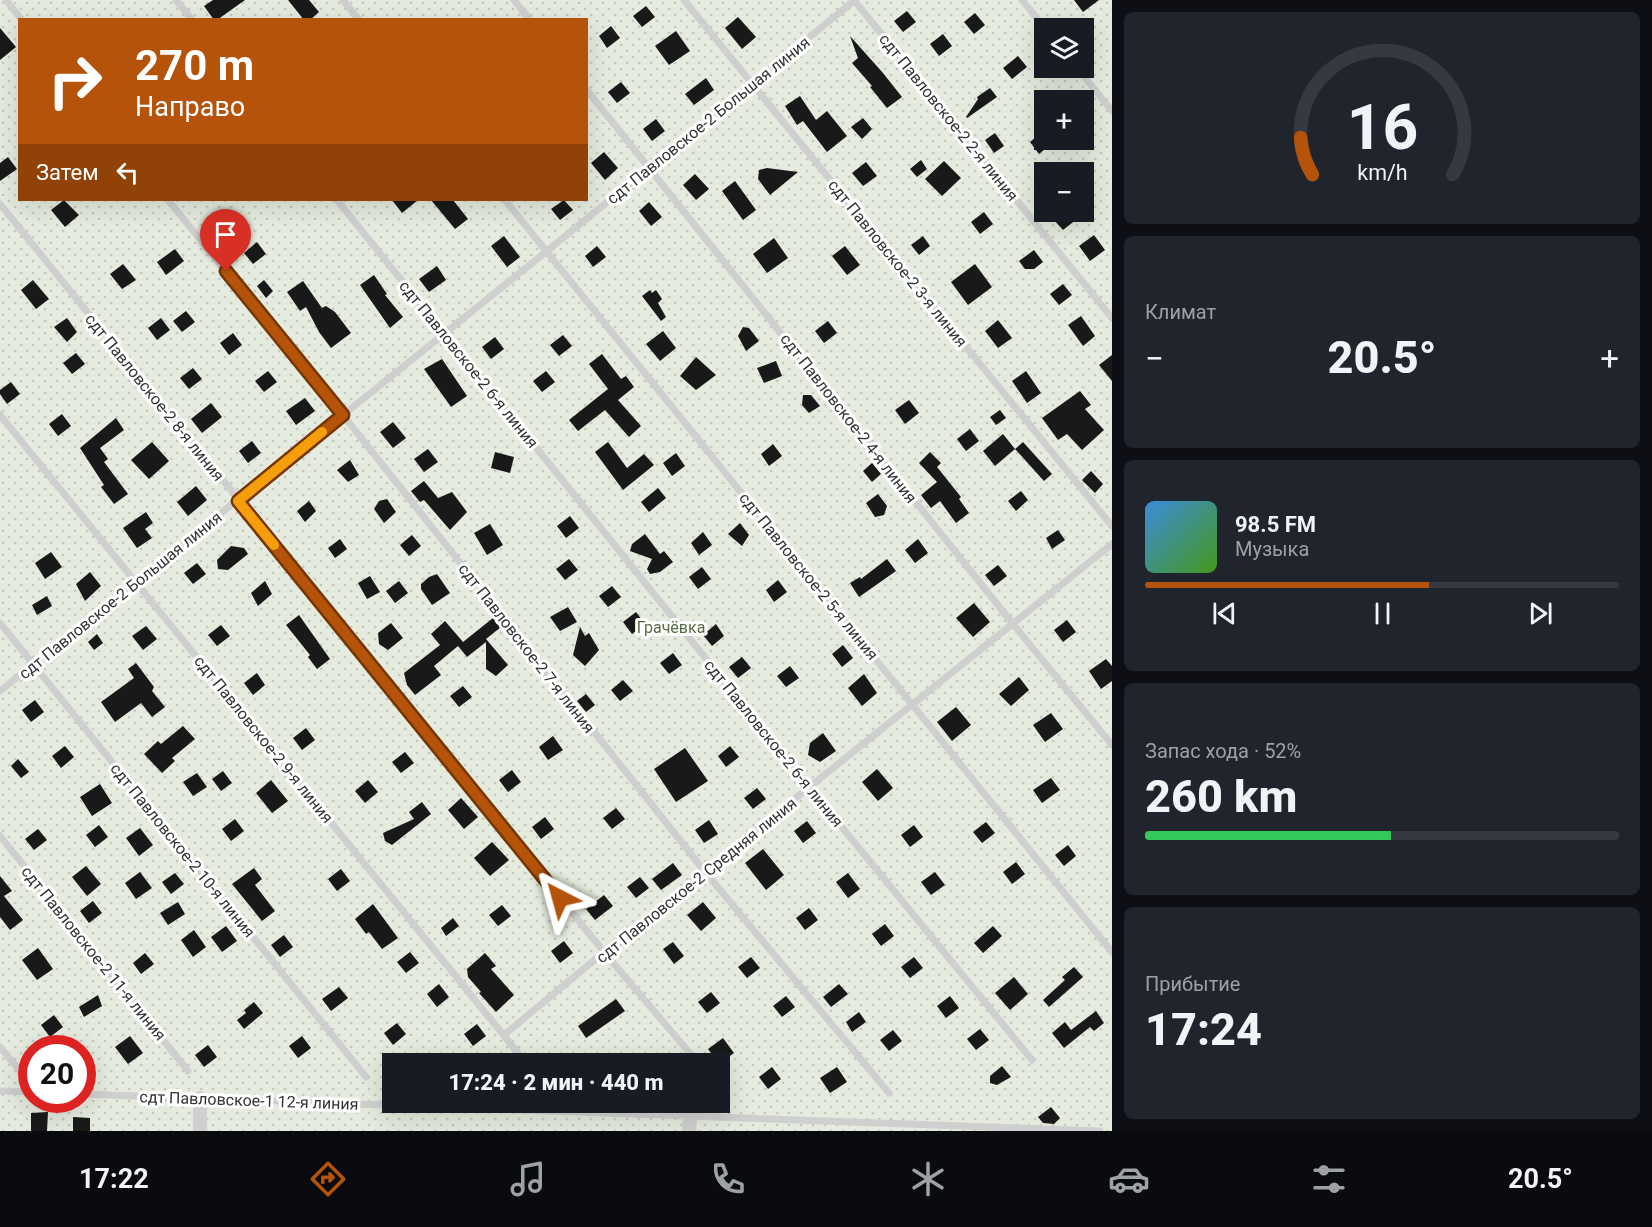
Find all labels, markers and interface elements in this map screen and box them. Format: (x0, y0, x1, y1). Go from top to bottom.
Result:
map controls (1034, 18, 1094, 222)
button: layers (1034, 18, 1094, 78)
street label: сдт Павловское-2 2-я линия (875, 30, 1022, 205)
street label: сдт Павловское-2 Большая линия (603, 33, 814, 208)
text: 270 m (135, 41, 254, 90)
icon: right (36, 42, 114, 120)
button: + (1034, 90, 1094, 150)
text: Направо (135, 91, 245, 123)
text: 16 (1346, 91, 1418, 164)
icon: left (111, 156, 144, 189)
text: Затем (36, 160, 99, 185)
text: km/h (1357, 160, 1407, 185)
button: − (1034, 162, 1094, 222)
street label: сдт Павловское-2 3-я линия (824, 176, 971, 351)
pin (200, 209, 251, 271)
icon: arrive (209, 218, 242, 251)
street label: сдт Павловское-2 6-я линия (395, 277, 542, 452)
text: Климат (1145, 300, 1216, 324)
street label: сдт Павловское-2 8-я линия (81, 310, 228, 485)
street label: сдт Павловское-2 4-я линия (776, 330, 921, 507)
text: 20.5° (1328, 331, 1437, 384)
text: − (1145, 339, 1164, 378)
text: + (1600, 339, 1619, 378)
street label: сдт Павловское-2 5-я линия (735, 489, 882, 664)
street label: сдт Павловское-2 Большая линия (15, 508, 226, 683)
text: 98.5 FM (1235, 512, 1316, 537)
text: Музыка (1235, 537, 1309, 561)
street label: сдт Павловское-2 7-я линия (454, 560, 599, 737)
icon: previous (1208, 597, 1241, 630)
icon: pause (1366, 597, 1399, 630)
icon: next (1524, 597, 1557, 630)
park label: Грачёвка (637, 618, 705, 637)
street label: сдт Павловское-2 9-я линия (190, 652, 337, 827)
street label: сдт Павловское-2 6-я линия (700, 656, 847, 831)
text: Запас хода · 52% (1145, 739, 1301, 763)
street label: сдт Павловское-2 10-я линия (106, 759, 259, 941)
text: 260 km (1145, 770, 1297, 823)
street label: сдт Павловское-2 Средняя линия (592, 794, 800, 967)
street label: сдт Павловское-2 11-я линия (17, 862, 170, 1044)
position arrow (528, 866, 592, 930)
text: Прибытие (1145, 972, 1240, 996)
text: 17:24 (1145, 1003, 1262, 1056)
speed limit sign: 20 (18, 1035, 96, 1113)
text: 17:24 · 2 мин · 440 m (448, 1070, 664, 1095)
street label: сдт Павловское-1 12-я линия (139, 1087, 359, 1114)
icon: directions (307, 1158, 349, 1200)
icon: music (507, 1158, 549, 1200)
icon: phone (707, 1158, 749, 1200)
icon: climate (907, 1158, 949, 1200)
icon: car (1108, 1158, 1150, 1200)
icon: filters (1308, 1158, 1350, 1200)
text: 17:22 (79, 1163, 149, 1195)
text: 20.5° (1508, 1163, 1573, 1195)

